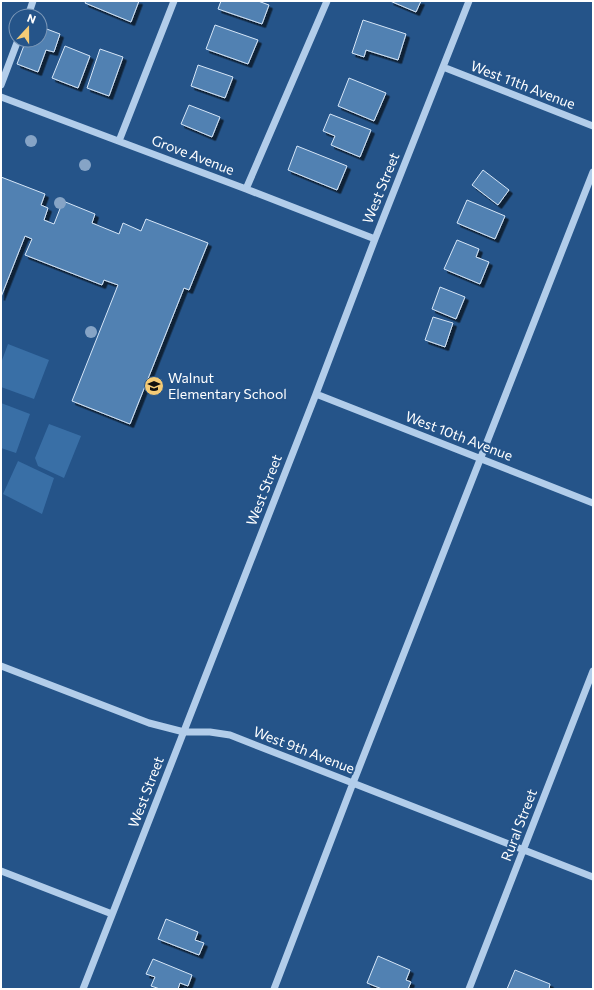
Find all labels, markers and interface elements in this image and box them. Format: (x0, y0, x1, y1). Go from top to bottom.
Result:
north arrow (8, 8, 48, 48)
text: N (26, 11, 38, 26)
street label: West 11th Avenue (469, 57, 578, 112)
street label: Grove Avenue (149, 131, 237, 178)
street label: West Street (359, 150, 403, 226)
place label: Walnut Elementary School (168, 369, 287, 402)
school or university icon: Walnut Elementary School (143, 375, 165, 397)
street label: West 10th Avenue (403, 407, 515, 464)
street label: West Street (242, 452, 285, 528)
street label: West 9th Avenue (251, 722, 357, 777)
street label: West Street (124, 754, 167, 830)
street label: Rural Street (497, 786, 540, 863)

